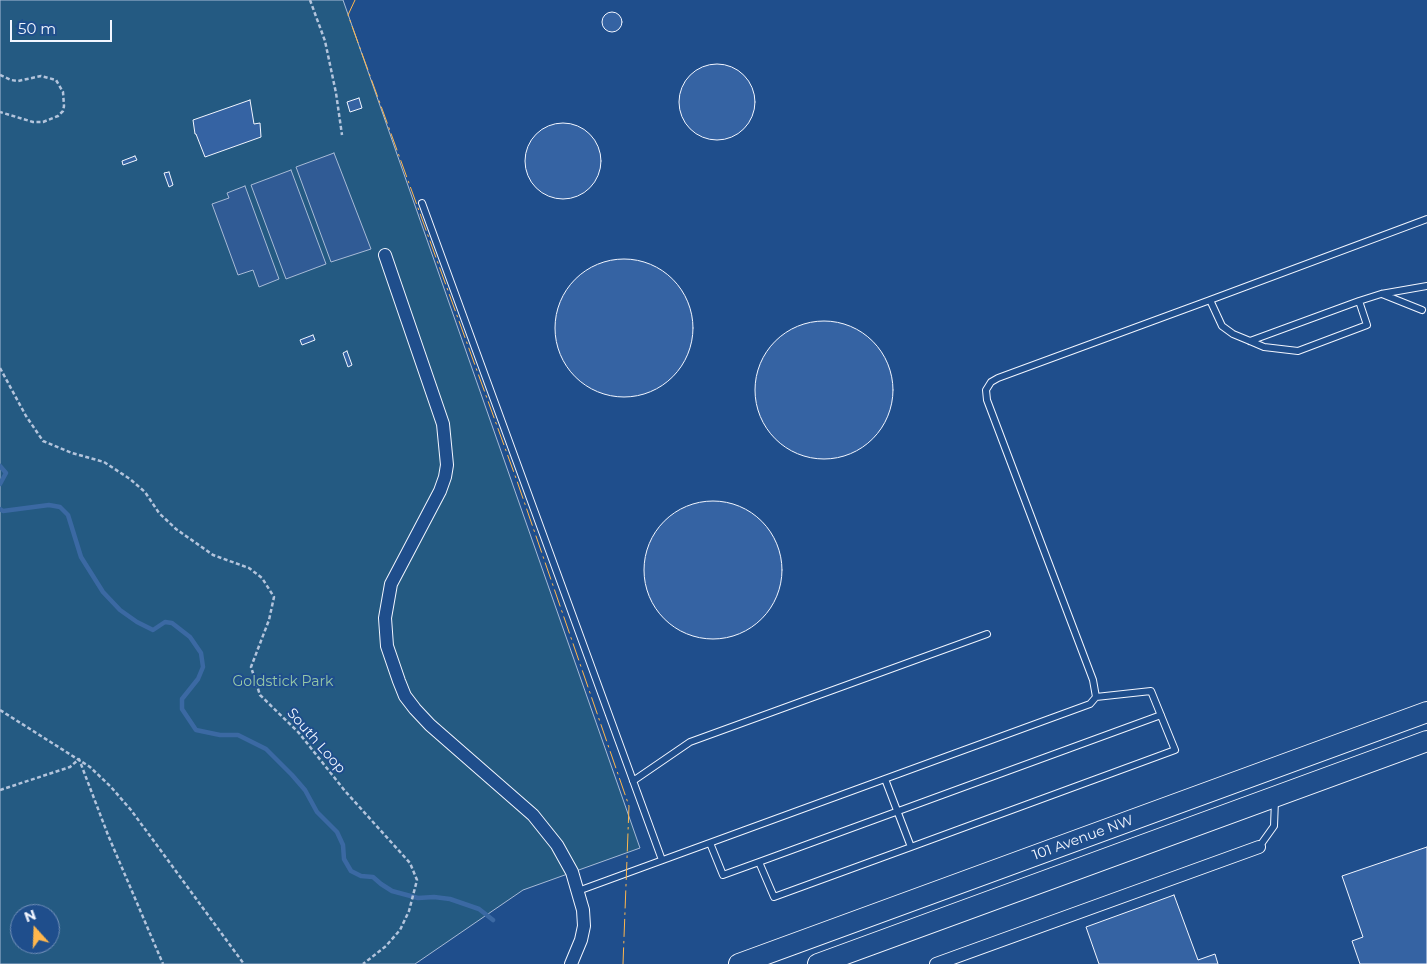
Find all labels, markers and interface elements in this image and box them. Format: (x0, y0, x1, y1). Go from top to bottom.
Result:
scale bar (12, 10, 115, 42)
text: 50 m (18, 19, 56, 38)
park label: Goldstick Park (233, 674, 333, 690)
street label: South Loop (283, 705, 349, 777)
street label: 101 Avenue NW (1030, 812, 1136, 864)
north arrow (10, 904, 60, 954)
text: N (22, 905, 39, 926)

